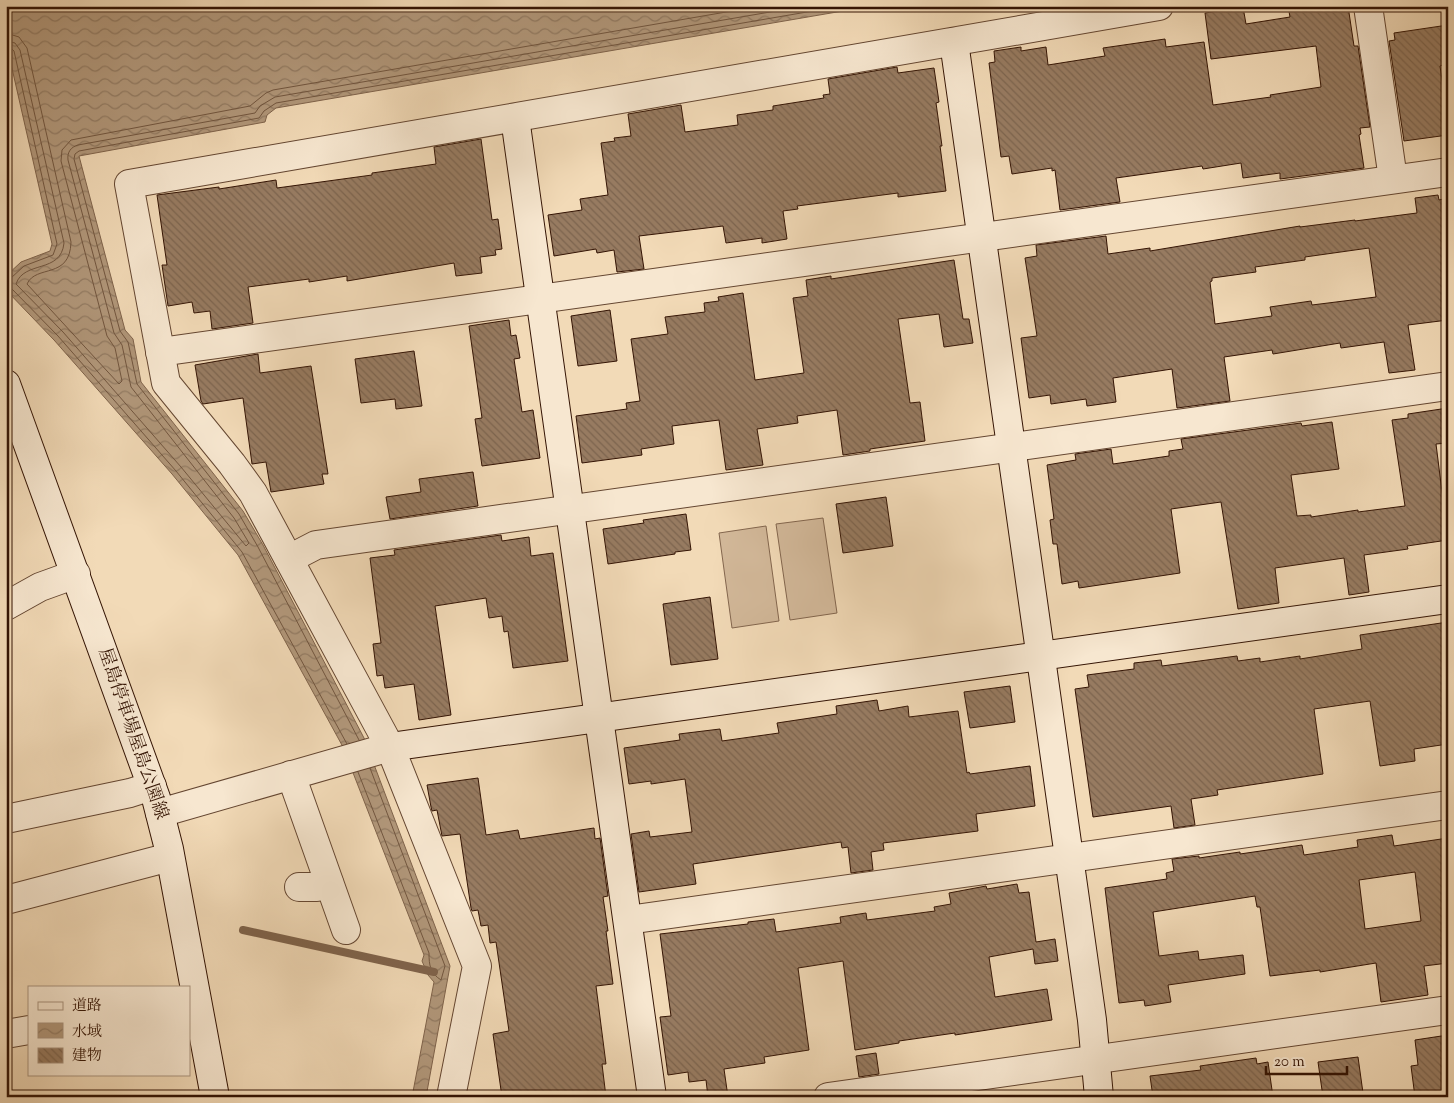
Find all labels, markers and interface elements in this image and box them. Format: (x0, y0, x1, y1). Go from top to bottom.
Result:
street label: 屋島停車場屋島公園線 (90, 645, 174, 823)
legend (28, 986, 190, 1076)
text: 道路 (72, 996, 102, 1017)
text: 水域 (72, 1022, 102, 1043)
scale bar (1266, 1043, 1348, 1075)
text: 建物 (72, 1046, 102, 1067)
text: 20 m (1274, 1052, 1305, 1073)

